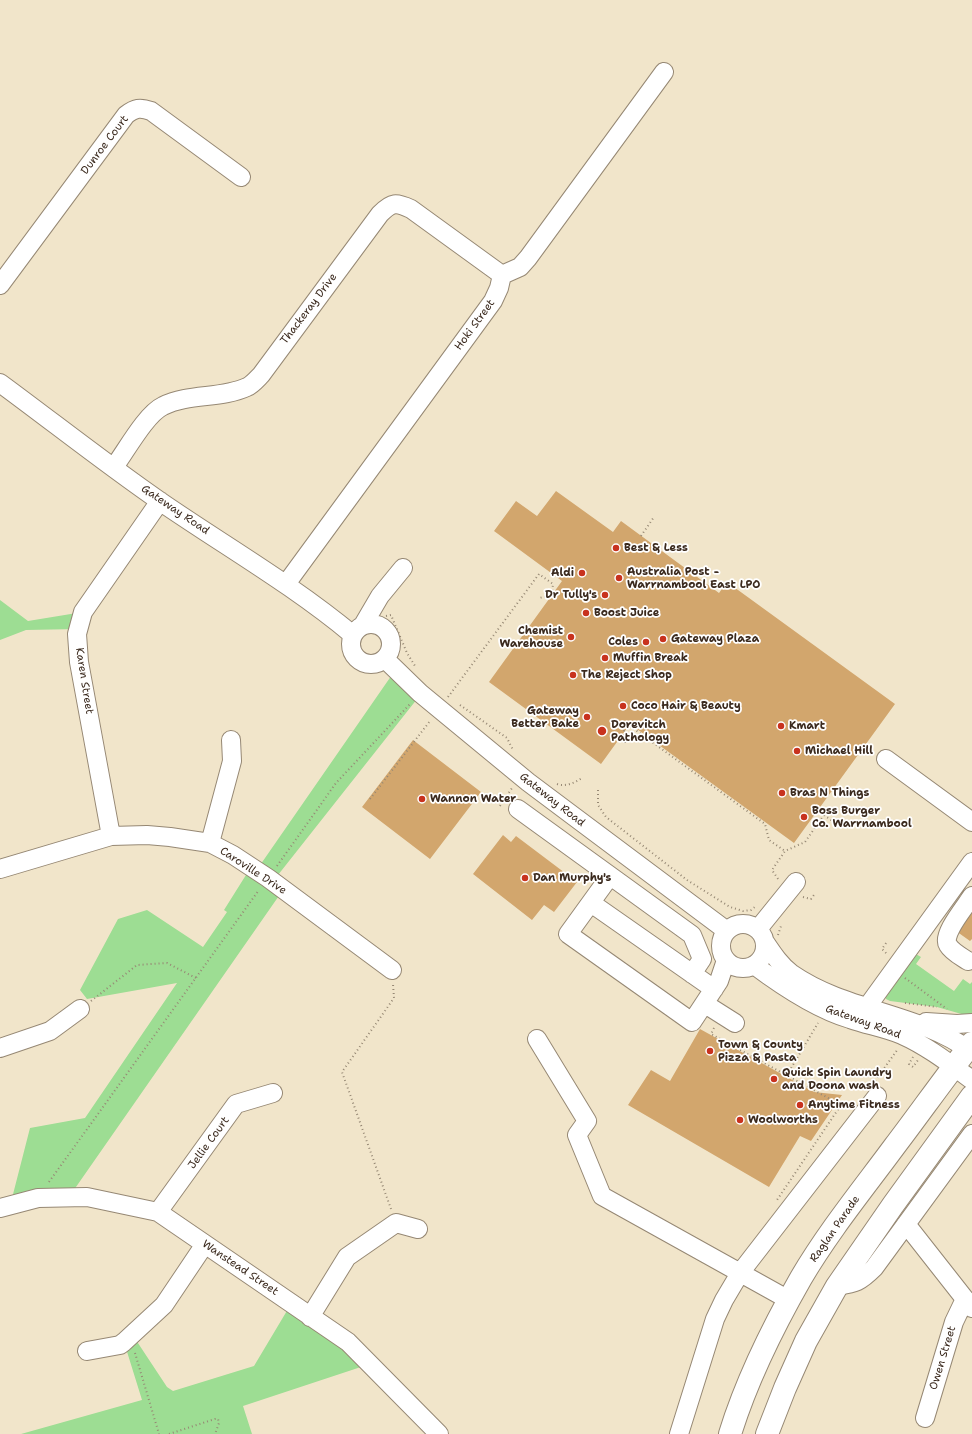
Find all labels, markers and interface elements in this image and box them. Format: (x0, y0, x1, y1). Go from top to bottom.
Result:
street label: Dunroe Court (79, 113, 131, 177)
street label: Thackeray Drive (278, 271, 340, 347)
street label: Hoki Street (452, 297, 498, 353)
street label: Gateway Road (138, 482, 212, 538)
place label: Best & Less (624, 541, 688, 555)
marker: Best & Less (611, 543, 621, 553)
place label: Australia Post - Warrnambool East LPO (627, 565, 760, 591)
place label: Aldi (551, 566, 574, 580)
marker: Aldi (577, 568, 587, 578)
marker: Australia Post - Warrnambool East LPO (614, 573, 624, 583)
place label: Dr Tully's (545, 588, 597, 602)
marker: Dr Tully's (600, 590, 610, 600)
place label: Boost Juice (594, 606, 659, 620)
marker: Boost Juice (581, 608, 591, 618)
place label: Chemist Warehouse (499, 624, 563, 650)
marker: Chemist Warehouse (566, 632, 576, 642)
place label: Gateway Plaza (671, 632, 759, 646)
marker: Gateway Plaza (658, 634, 668, 644)
place label: Coles (608, 635, 638, 649)
marker: Coles (641, 637, 651, 647)
street label: Karen Street (72, 647, 96, 715)
place label: Muffin Break (613, 651, 688, 665)
marker: Muffin Break (600, 653, 610, 663)
place label: The Reject Shop (581, 668, 672, 682)
marker: The Reject Shop (568, 670, 578, 680)
place label: Coco Hair & Beauty (631, 699, 741, 713)
marker: Coco Hair & Beauty (618, 701, 628, 711)
place label: Gateway Better Bake (511, 704, 579, 730)
marker: Gateway Better Bake (582, 712, 592, 722)
place label: Dorevitch Pathology (611, 718, 669, 744)
place label: Kmart (789, 719, 825, 733)
marker: Kmart (776, 721, 786, 731)
marker: Dorevitch Pathology (596, 725, 608, 737)
place label: Michael Hill (805, 744, 873, 758)
marker: Michael Hill (792, 746, 802, 756)
street label: Gateway Road (517, 770, 587, 830)
place label: Bras N Things (790, 786, 869, 800)
marker: Bras N Things (777, 788, 787, 798)
place label: Wannon Water (430, 792, 516, 806)
marker: Wannon Water (417, 794, 427, 804)
place label: Boss Burger Co. Warrnambool (812, 804, 912, 830)
marker: Boss Burger Co. Warrnambool (799, 812, 809, 822)
street label: Caroville Drive (217, 845, 289, 897)
place label: Dan Murphy's (533, 871, 611, 885)
marker: Dan Murphy's (520, 873, 530, 883)
street label: Gateway Road (823, 1002, 903, 1042)
place label: Town & County Pizza & Pasta (718, 1038, 803, 1064)
marker: Town & County Pizza & Pasta (705, 1046, 715, 1056)
place label: Quick Spin Laundry and Doona wash (782, 1066, 892, 1092)
marker: Quick Spin Laundry and Doona wash (769, 1074, 779, 1084)
place label: Anytime Fitness (808, 1098, 900, 1112)
marker: Anytime Fitness (795, 1100, 805, 1110)
place label: Woolworths (748, 1113, 818, 1127)
street label: Jellie Court (186, 1114, 232, 1172)
marker: Woolworths (735, 1115, 745, 1125)
street label: Raglan Parade (807, 1193, 863, 1265)
street label: Wanstead Street (199, 1238, 281, 1298)
street label: Owen Street (927, 1324, 959, 1392)

